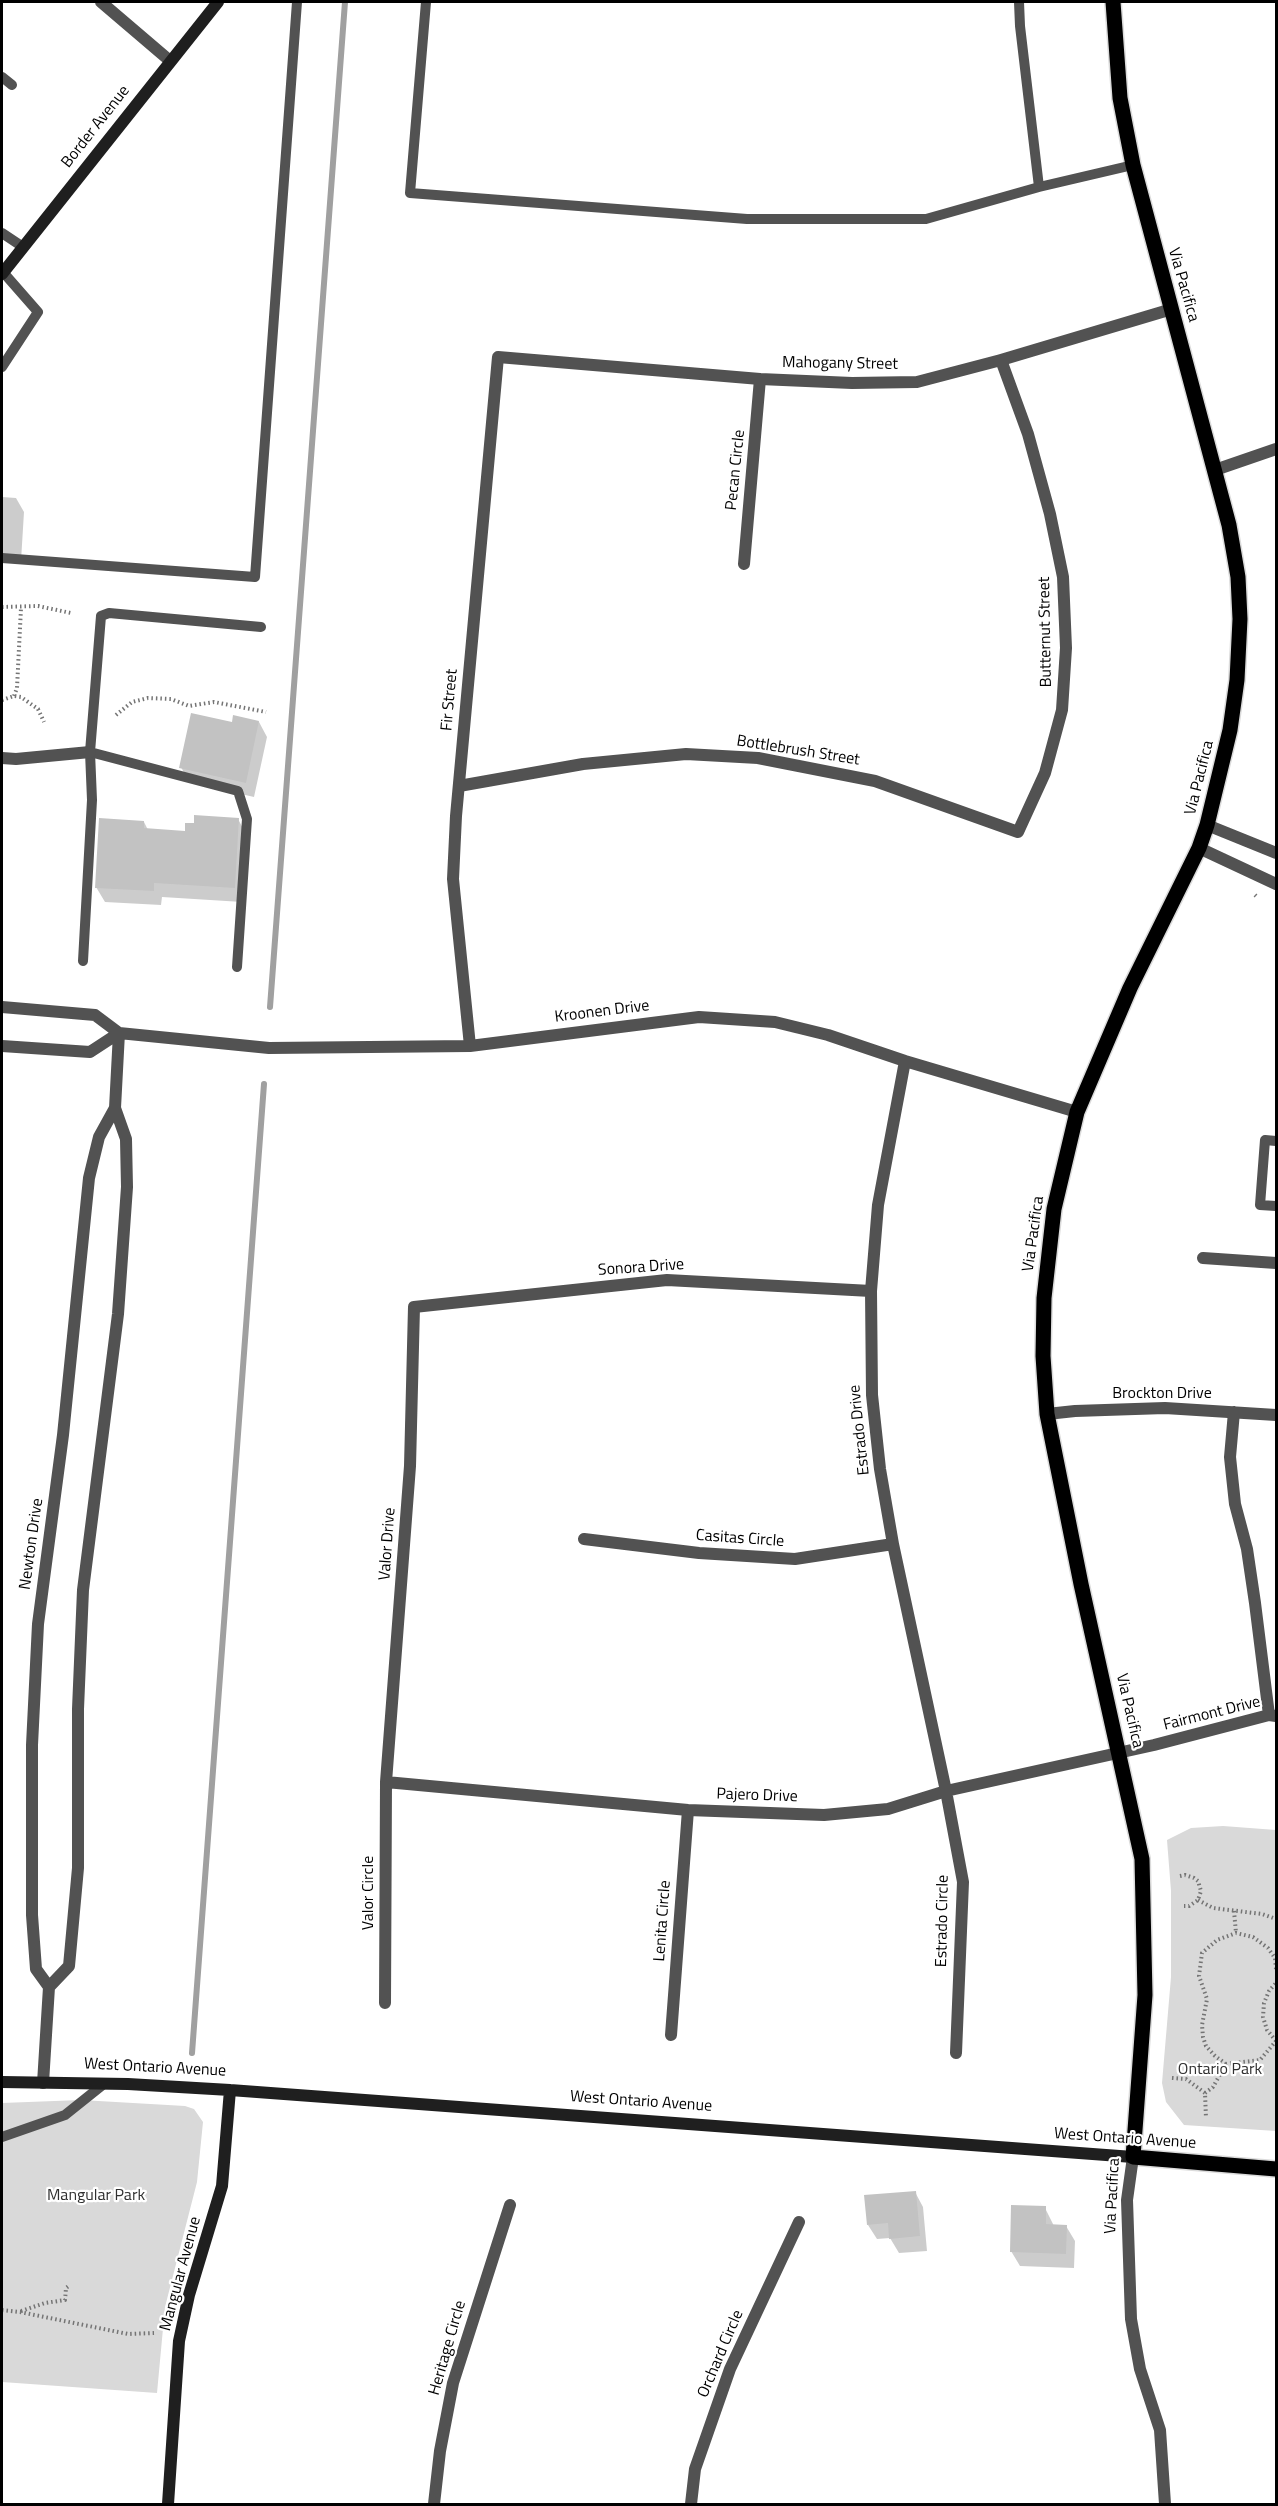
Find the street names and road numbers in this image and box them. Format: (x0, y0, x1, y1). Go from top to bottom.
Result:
street label: Border Avenue (58, 82, 134, 172)
street label: Via Pacifica (1163, 246, 1203, 324)
street label: Mahogany Street (782, 353, 898, 375)
street label: Pecan Circle (722, 429, 750, 511)
street label: Butternut Street (1035, 577, 1057, 687)
street label: Fir Street (438, 668, 462, 732)
street label: Bottlebrush Street (735, 732, 861, 770)
street label: Via Pacifica (1181, 739, 1219, 817)
street label: Kroonen Drive (554, 997, 650, 1027)
street label: Via Pacifica (1019, 1195, 1049, 1273)
street label: Sonora Drive (597, 1255, 685, 1281)
street label: Estrado Drive (846, 1384, 874, 1476)
street label: Brockton Drive (1112, 1384, 1212, 1404)
street label: Newton Drive (16, 1497, 48, 1591)
street label: Valor Drive (376, 1507, 400, 1581)
street label: Casitas Circle (695, 1526, 785, 1552)
street label: Via Pacifica (1111, 1672, 1147, 1750)
street label: Fairmont Drive (1161, 1693, 1263, 1735)
street label: Pajero Drive (716, 1785, 798, 1807)
street label: Valor Circle (359, 1856, 379, 1930)
street label: Estrado Circle (933, 1875, 953, 1967)
street label: Lenita Circle (651, 1880, 675, 1962)
street label: West Ontario Avenue (83, 2055, 227, 2081)
street label: West Ontario Avenue (569, 2087, 713, 2117)
street label: West Ontario Avenue (1053, 2124, 1197, 2154)
street label: Via Pacifica (1101, 2158, 1125, 2234)
street label: Mangular Avenue (157, 2215, 205, 2333)
street label: Heritage Circle (425, 2298, 471, 2398)
street label: Orchard Circle (694, 2307, 748, 2401)

